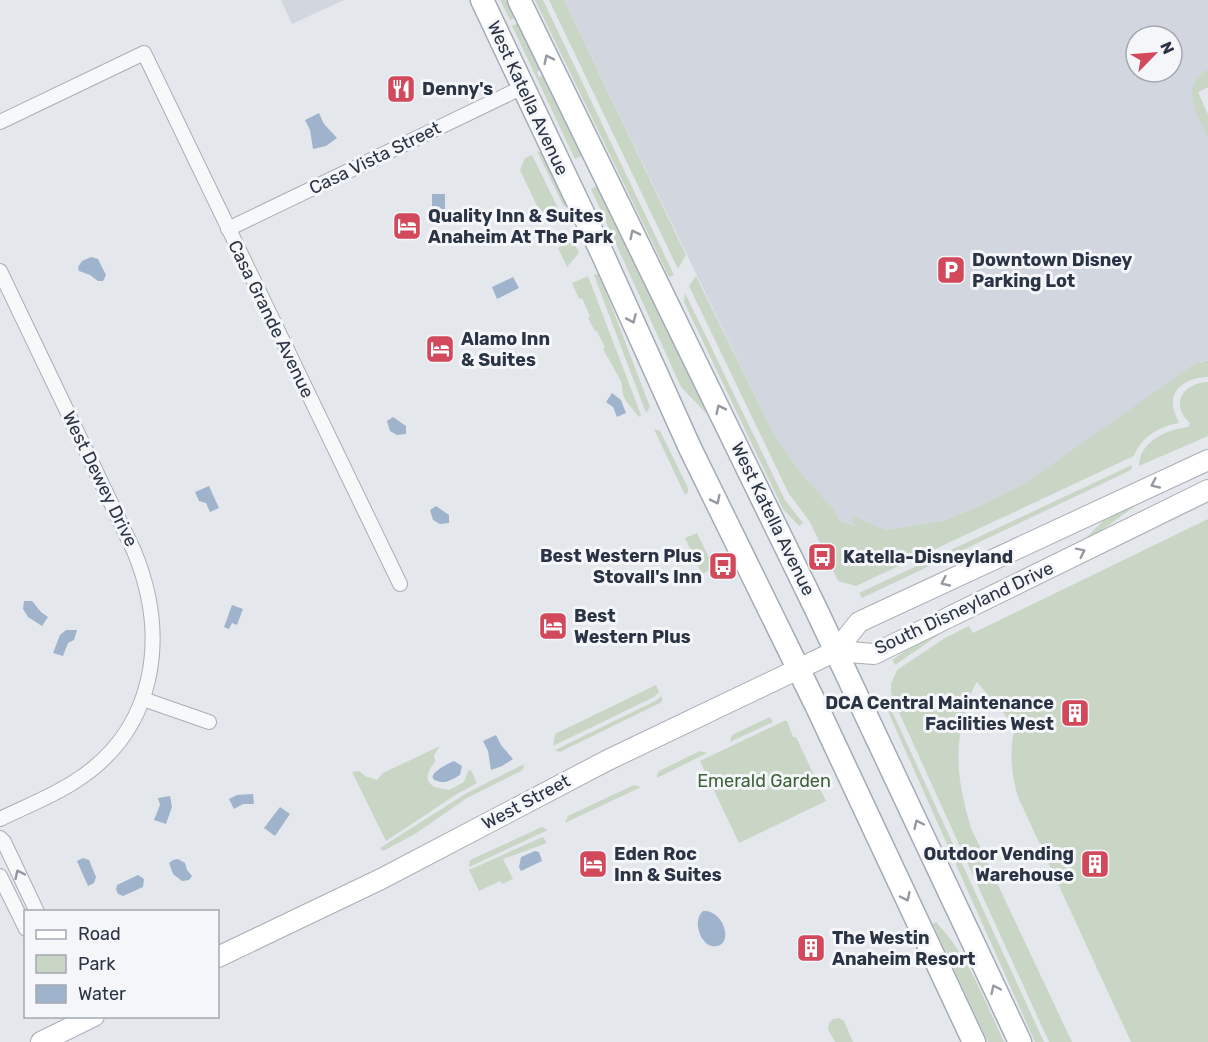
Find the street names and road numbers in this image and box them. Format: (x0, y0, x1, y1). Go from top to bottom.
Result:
street label: West Katella Avenue (483, 17, 573, 179)
street label: Casa Vista Street (306, 117, 444, 199)
street label: Casa Grande Avenue (223, 236, 319, 402)
street label: West Dewey Drive (58, 408, 142, 550)
street label: West Katella Avenue (726, 439, 820, 599)
street label: South Disneyland Drive (871, 557, 1057, 659)
street label: West Street (478, 770, 574, 834)

